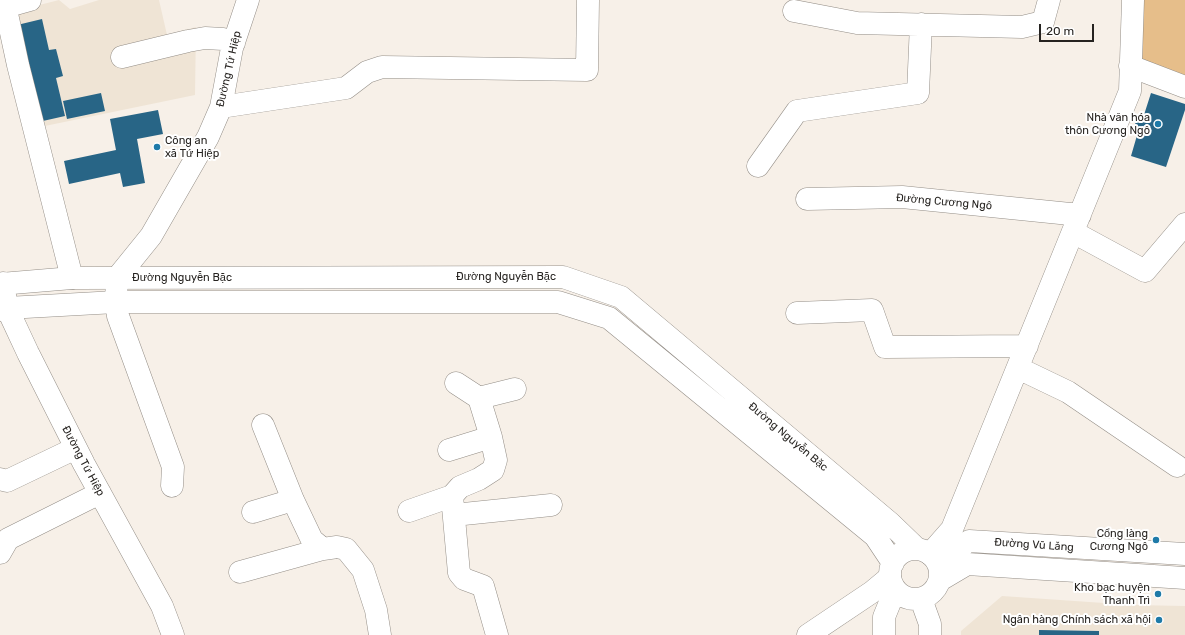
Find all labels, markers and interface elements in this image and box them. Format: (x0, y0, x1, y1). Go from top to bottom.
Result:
scale bar (1041, 16, 1096, 42)
text: 20 m (1046, 24, 1074, 38)
street label: Đường Tứ Hiệp (214, 30, 244, 108)
place label: Nhà văn hóa thôn Cương Ngô (1065, 111, 1150, 137)
marker: Nhà văn hóa thôn Cương Ngô (1153, 119, 1163, 129)
place label: Công an xã Tứ Hiệp (165, 134, 219, 160)
marker: Công an xã Tứ Hiệp (152, 142, 162, 152)
street label: Đường Cương Ngô (895, 191, 993, 213)
street label: Đường Nguyễn Bặc (456, 270, 556, 284)
street label: Đường Nguyễn Bặc (132, 271, 232, 285)
street label: Đường Nguyễn Bặc (745, 400, 831, 474)
street label: Đường Tứ Hiệp (59, 424, 107, 498)
place label: Cổng làng Cương Ngô (1090, 527, 1148, 553)
marker: Cổng làng Cương Ngô (1151, 535, 1161, 545)
street label: Đường Vũ Lăng (994, 536, 1074, 554)
place label: Kho bạc huyện Thanh Trì (1074, 581, 1150, 607)
marker: Kho bạc huyện Thanh Trì (1153, 589, 1163, 599)
place label: Ngân hàng Chính sách xã hội (1003, 613, 1151, 627)
marker: Ngân hàng Chính sách xã hội (1154, 615, 1164, 625)

